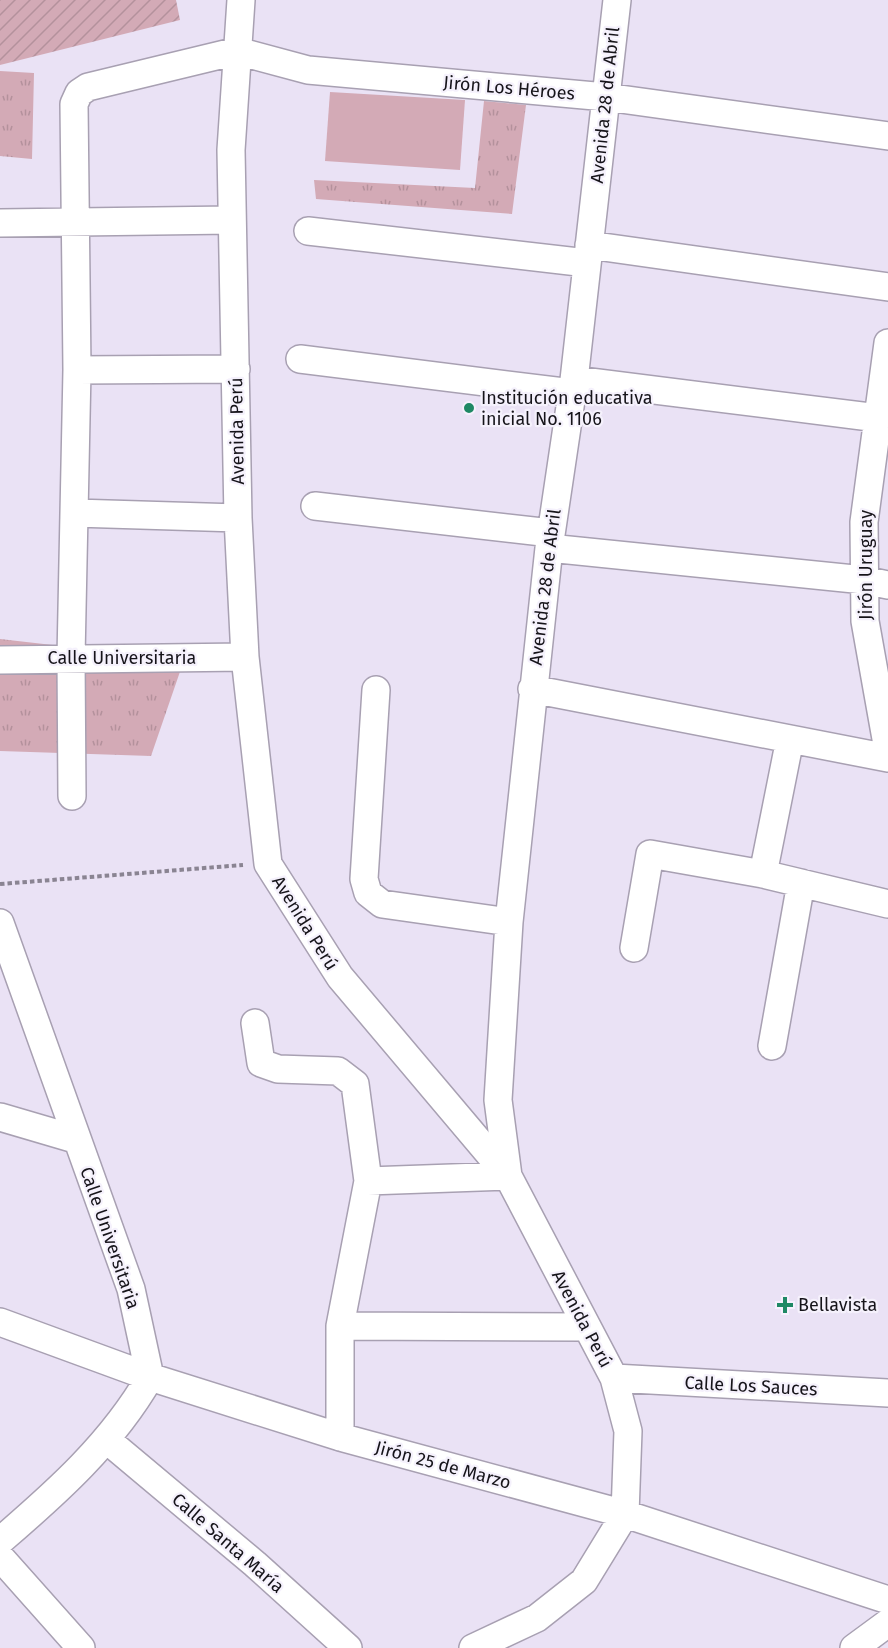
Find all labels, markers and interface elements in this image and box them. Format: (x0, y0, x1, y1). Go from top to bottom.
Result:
street label: Avenida 28 de Abril (586, 26, 624, 184)
street label: Jirón Los Héroes (442, 71, 576, 105)
street label: Avenida Perú (225, 377, 249, 485)
place label: Institución educativa inicial No. 1106 (481, 387, 653, 430)
marker: Institución educativa inicial No. 1106 (462, 401, 476, 415)
street label: Avenida 28 de Abril (525, 508, 565, 666)
street label: Jirón Uruguay (855, 510, 877, 620)
street label: Calle Universitaria (48, 647, 196, 669)
street label: Avenida Perú (267, 872, 343, 974)
street label: Calle Universitaria (75, 1164, 145, 1312)
street label: Avenida Perú (547, 1267, 617, 1371)
place label: Bellavista (798, 1294, 877, 1316)
marker: Bellavista (776, 1296, 794, 1314)
street label: Calle Los Sauces (684, 1372, 818, 1400)
street label: Jirón 25 de Marzo (373, 1436, 513, 1494)
street label: Calle Santa María (167, 1488, 289, 1598)

